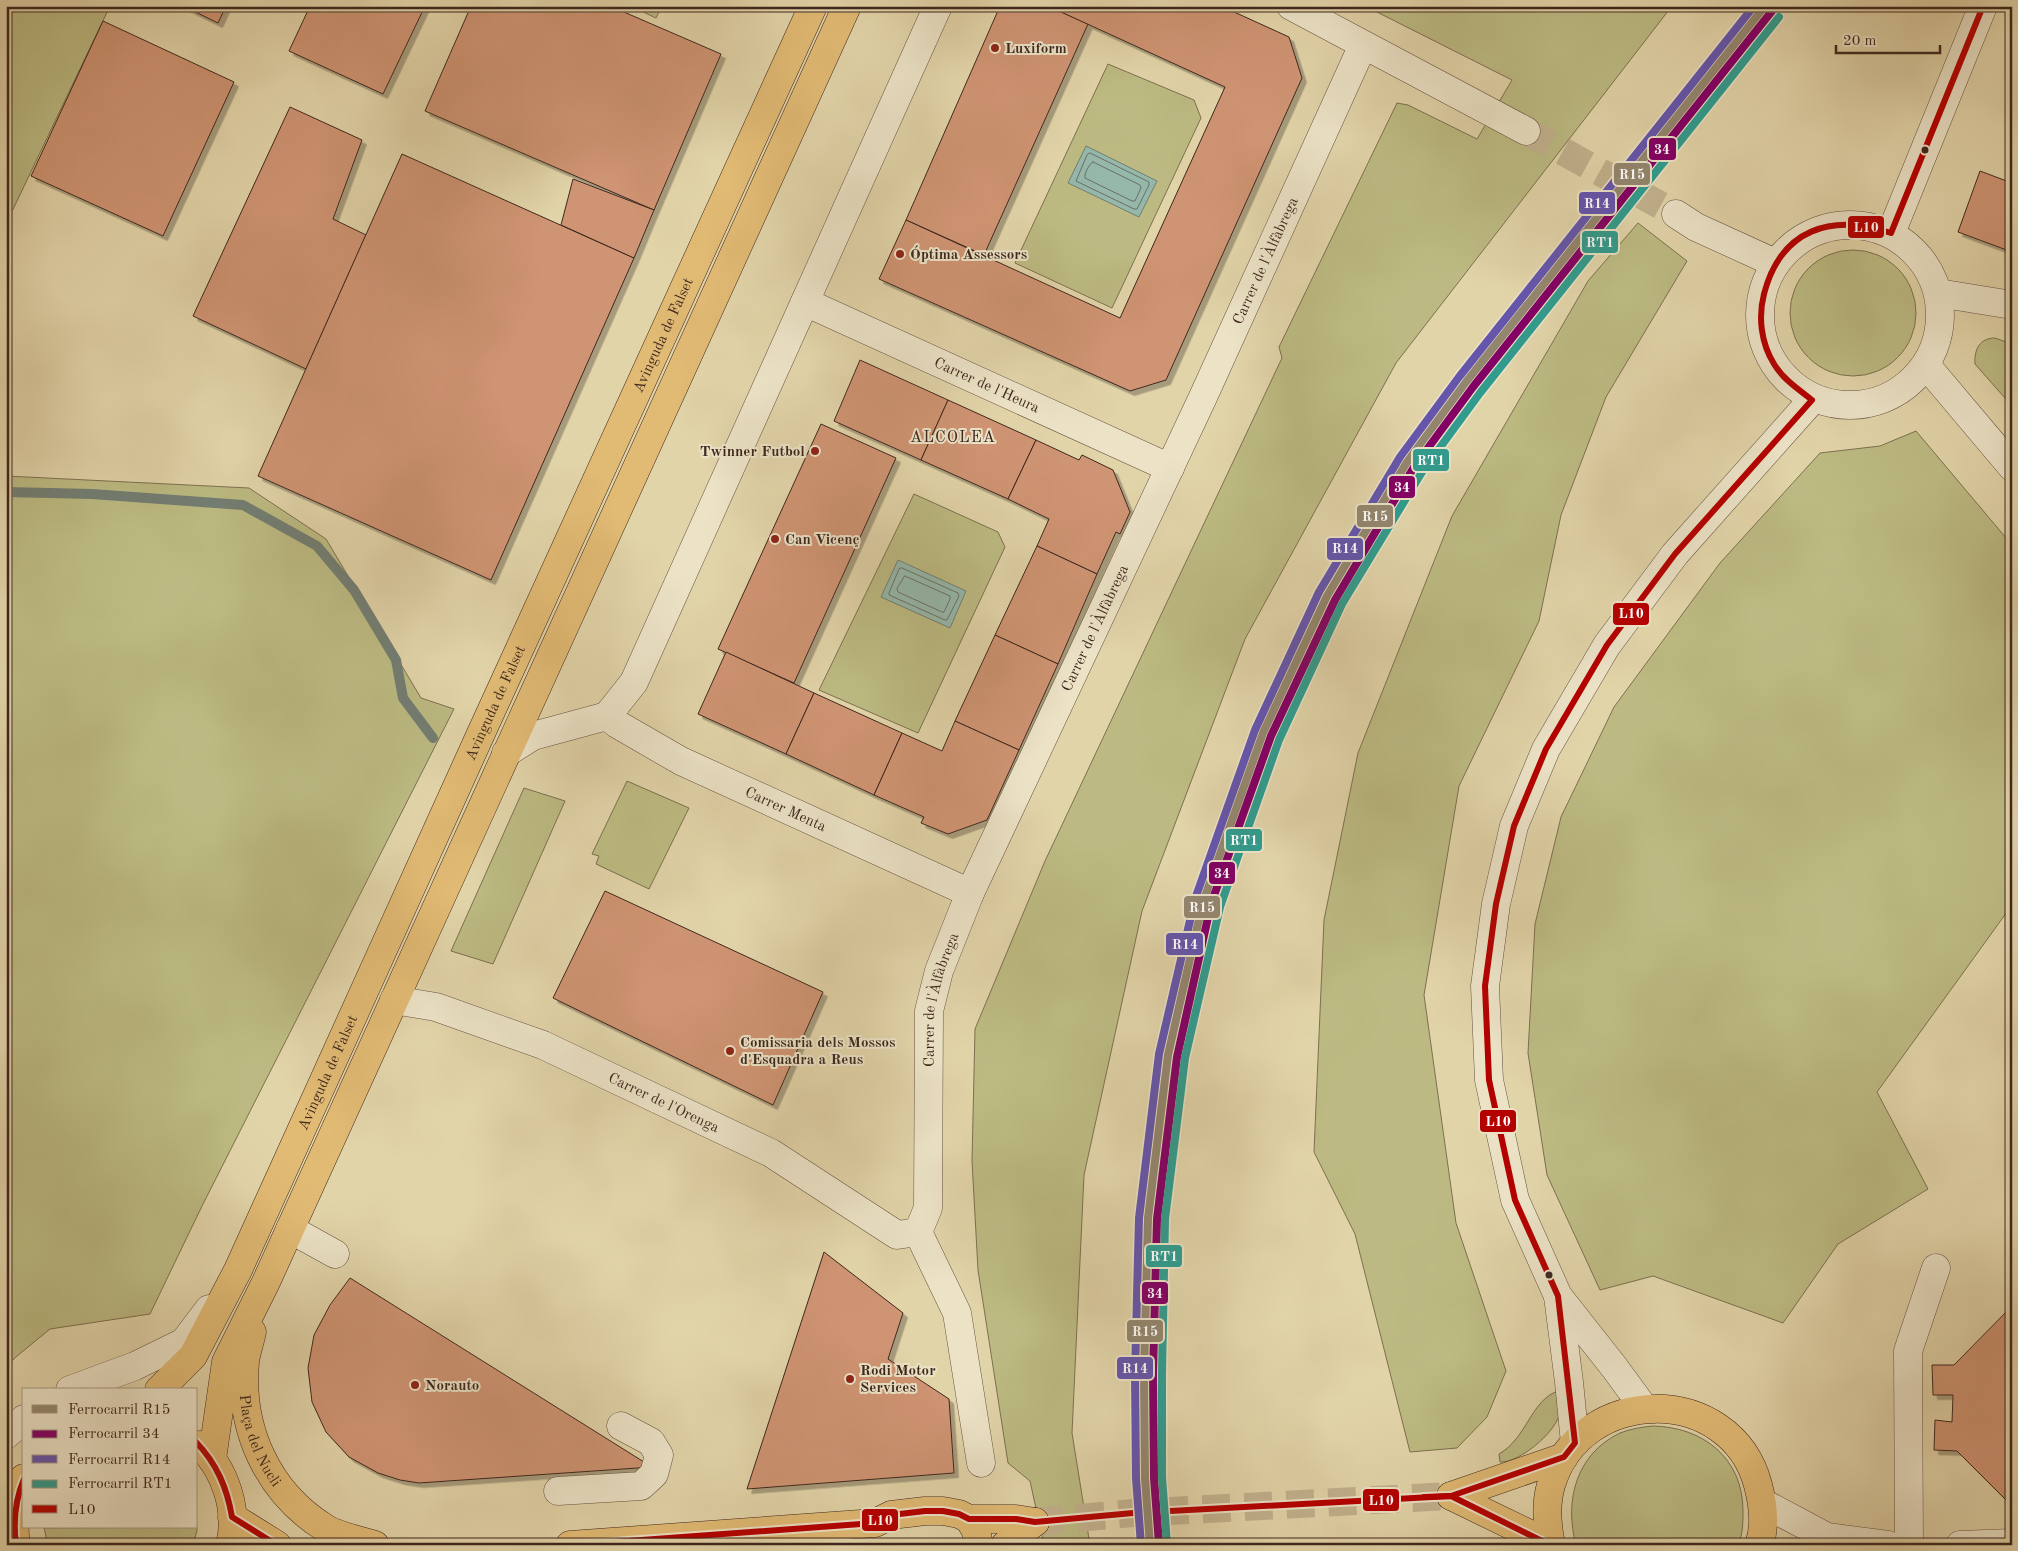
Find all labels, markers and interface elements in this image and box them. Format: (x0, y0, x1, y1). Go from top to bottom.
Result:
scale bar (1836, 22, 1939, 54)
text: 20 m (1843, 34, 1877, 49)
marker: Luxiform (989, 42, 1001, 54)
place label: Luxiform (1005, 42, 1067, 57)
line badge: 34 (1648, 137, 1677, 161)
text: 34 (1654, 143, 1670, 157)
unlabelled marker (1920, 145, 1930, 155)
line badge: R15 (1613, 162, 1651, 186)
text: R15 (1619, 168, 1645, 182)
line badge: R14 (1578, 191, 1616, 215)
street label: Carrer de l'Àlfàbrega (1231, 195, 1302, 327)
text: R14 (1584, 197, 1610, 211)
line badge: L10 (1847, 215, 1885, 239)
text: L10 (1853, 221, 1879, 235)
line badge: RT1 (1581, 230, 1619, 254)
text: RT1 (1586, 236, 1614, 250)
place label: Óptima Assessors (910, 245, 1027, 263)
marker: Óptima Assessors (894, 248, 906, 260)
street label: Avinguda de Falset (631, 276, 697, 396)
street label: Carrer de l'Heura (931, 356, 1042, 417)
district label: ALCOLEA (910, 430, 996, 446)
place label: Twinner Futbol (700, 445, 805, 460)
marker: Twinner Futbol (809, 445, 821, 457)
line badge: RT1 (1412, 448, 1450, 472)
text: RT1 (1417, 454, 1445, 468)
line badge: 34 (1388, 475, 1416, 499)
text: 34 (1394, 481, 1410, 495)
line badge: R15 (1356, 504, 1394, 528)
text: R15 (1362, 510, 1388, 524)
marker: Can Vicenç (769, 533, 781, 545)
place label: Can Vicenç (785, 533, 860, 548)
line badge: R14 (1326, 537, 1364, 561)
text: R14 (1332, 542, 1358, 556)
street label: Carrer de l'Àlfàbrega (1060, 562, 1132, 694)
line badge: L10 (1612, 602, 1650, 626)
text: L10 (1618, 607, 1644, 621)
street label: Avinguda de Falset (464, 644, 529, 763)
street label: Carrer Menta (742, 785, 829, 835)
line badge: RT1 (1225, 828, 1263, 852)
text: RT1 (1230, 834, 1258, 848)
line badge: 34 (1208, 861, 1236, 885)
text: 34 (1214, 867, 1230, 881)
line badge: R15 (1183, 895, 1221, 919)
text: R15 (1189, 901, 1215, 915)
street label: Carrer de l'Àlfàbrega (923, 930, 963, 1067)
line badge: R14 (1165, 932, 1204, 956)
text: R14 (1172, 938, 1198, 952)
street label: Avinguda de Falset (296, 1013, 361, 1133)
place label: Comissaria dels Mossos d'Esquadra a Reus (740, 1036, 895, 1068)
marker: Comissaria dels Mossos d'Esquadra a Reus (724, 1045, 736, 1057)
street label: Carrer de l'Orenga (605, 1071, 722, 1137)
line badge: L10 (1479, 1109, 1517, 1133)
text: L10 (1485, 1115, 1511, 1129)
line badge: RT1 (1145, 1244, 1183, 1268)
text: RT1 (1150, 1250, 1178, 1264)
unlabelled marker (1544, 1270, 1554, 1280)
line badge: 34 (1141, 1281, 1169, 1305)
text: 34 (1147, 1287, 1163, 1301)
line badge: R15 (1126, 1319, 1164, 1343)
text: R15 (1132, 1325, 1158, 1339)
line badge: R14 (1116, 1356, 1154, 1380)
text: R14 (1122, 1362, 1148, 1376)
place label: Rodi Motor Services (860, 1364, 936, 1396)
marker: Rodi Motor Services (844, 1373, 856, 1385)
marker: Norauto (409, 1379, 421, 1391)
place label: Norauto (425, 1379, 479, 1394)
legend (22, 1388, 198, 1528)
street label: Plaça del Nucli (236, 1394, 283, 1490)
text: Ferrocarril R15 (68, 1403, 170, 1418)
text: Ferrocarril 34 (68, 1427, 160, 1442)
text: Ferrocarril R14 (68, 1453, 170, 1468)
text: Ferrocarril RT1 (68, 1477, 172, 1492)
line badge: L10 (1362, 1488, 1400, 1512)
text: L10 (1368, 1494, 1394, 1508)
text: L10 (68, 1503, 95, 1518)
line badge: L10 (861, 1508, 899, 1532)
text: L10 (867, 1514, 893, 1528)

